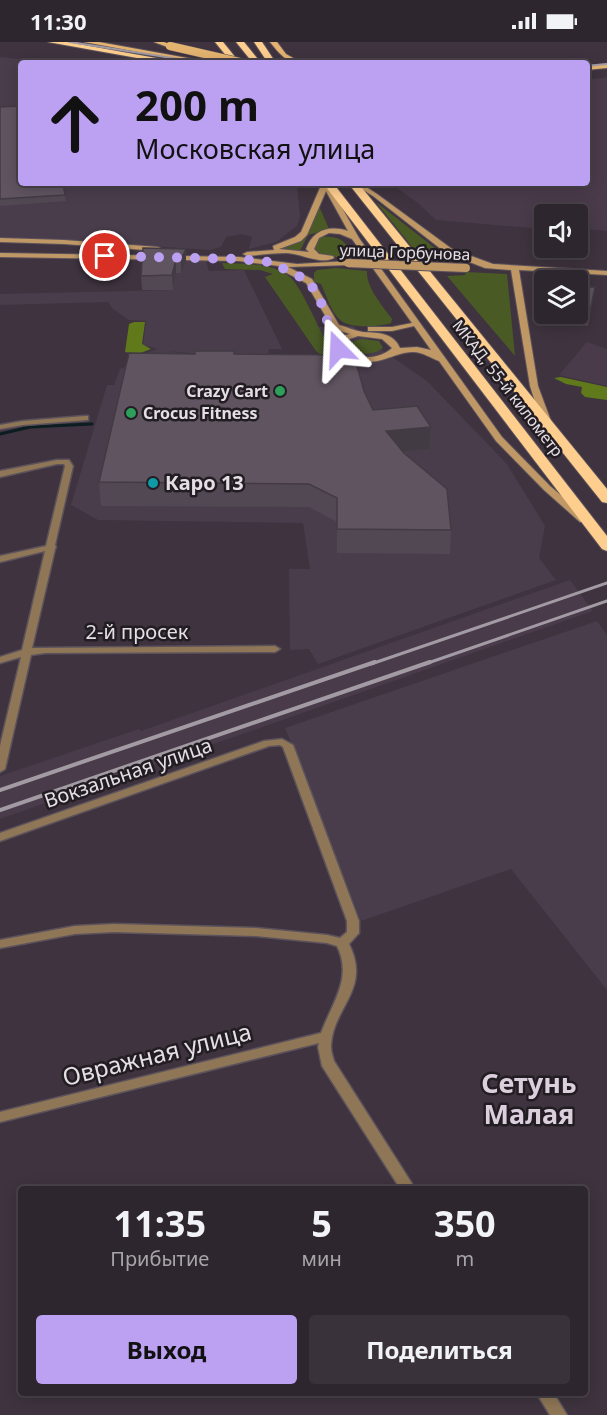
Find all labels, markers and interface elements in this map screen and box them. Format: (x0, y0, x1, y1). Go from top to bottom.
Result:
text: 11:30 (30, 6, 87, 36)
text: 200 m (135, 76, 259, 133)
icon: ahead (36, 84, 114, 162)
text: Московская улица (135, 130, 375, 167)
map controls (534, 204, 588, 324)
button: sound (534, 204, 588, 258)
pin (79, 230, 130, 281)
icon: arrive (88, 239, 121, 272)
street label: улица Горбунова (339, 239, 471, 265)
button: layers (534, 270, 588, 324)
street label: МКАД, 55-й километр (448, 315, 568, 461)
position arrow (306, 317, 370, 381)
place label: Crazy Cart (186, 380, 268, 402)
marker: Crazy Cart (273, 384, 287, 398)
place label: Crocus Fitness (143, 402, 257, 424)
marker: Crocus Fitness (124, 406, 138, 420)
place label: Каро 13 (165, 469, 244, 496)
marker: Каро 13 (146, 476, 160, 490)
street label: 2-й просек (86, 618, 189, 645)
street label: Вокзальная улица (40, 731, 215, 814)
street label: Овражная улица (59, 1014, 255, 1093)
district label: Сетунь Малая (481, 1064, 577, 1132)
text: 11:35 (114, 1199, 206, 1248)
text: 5 (311, 1199, 332, 1248)
text: 350 (434, 1199, 496, 1248)
text: Прибытие (110, 1245, 209, 1272)
text: мин (302, 1245, 342, 1272)
text: m (455, 1245, 474, 1272)
button: Выход (36, 1315, 297, 1384)
button: Поделиться (309, 1315, 570, 1384)

